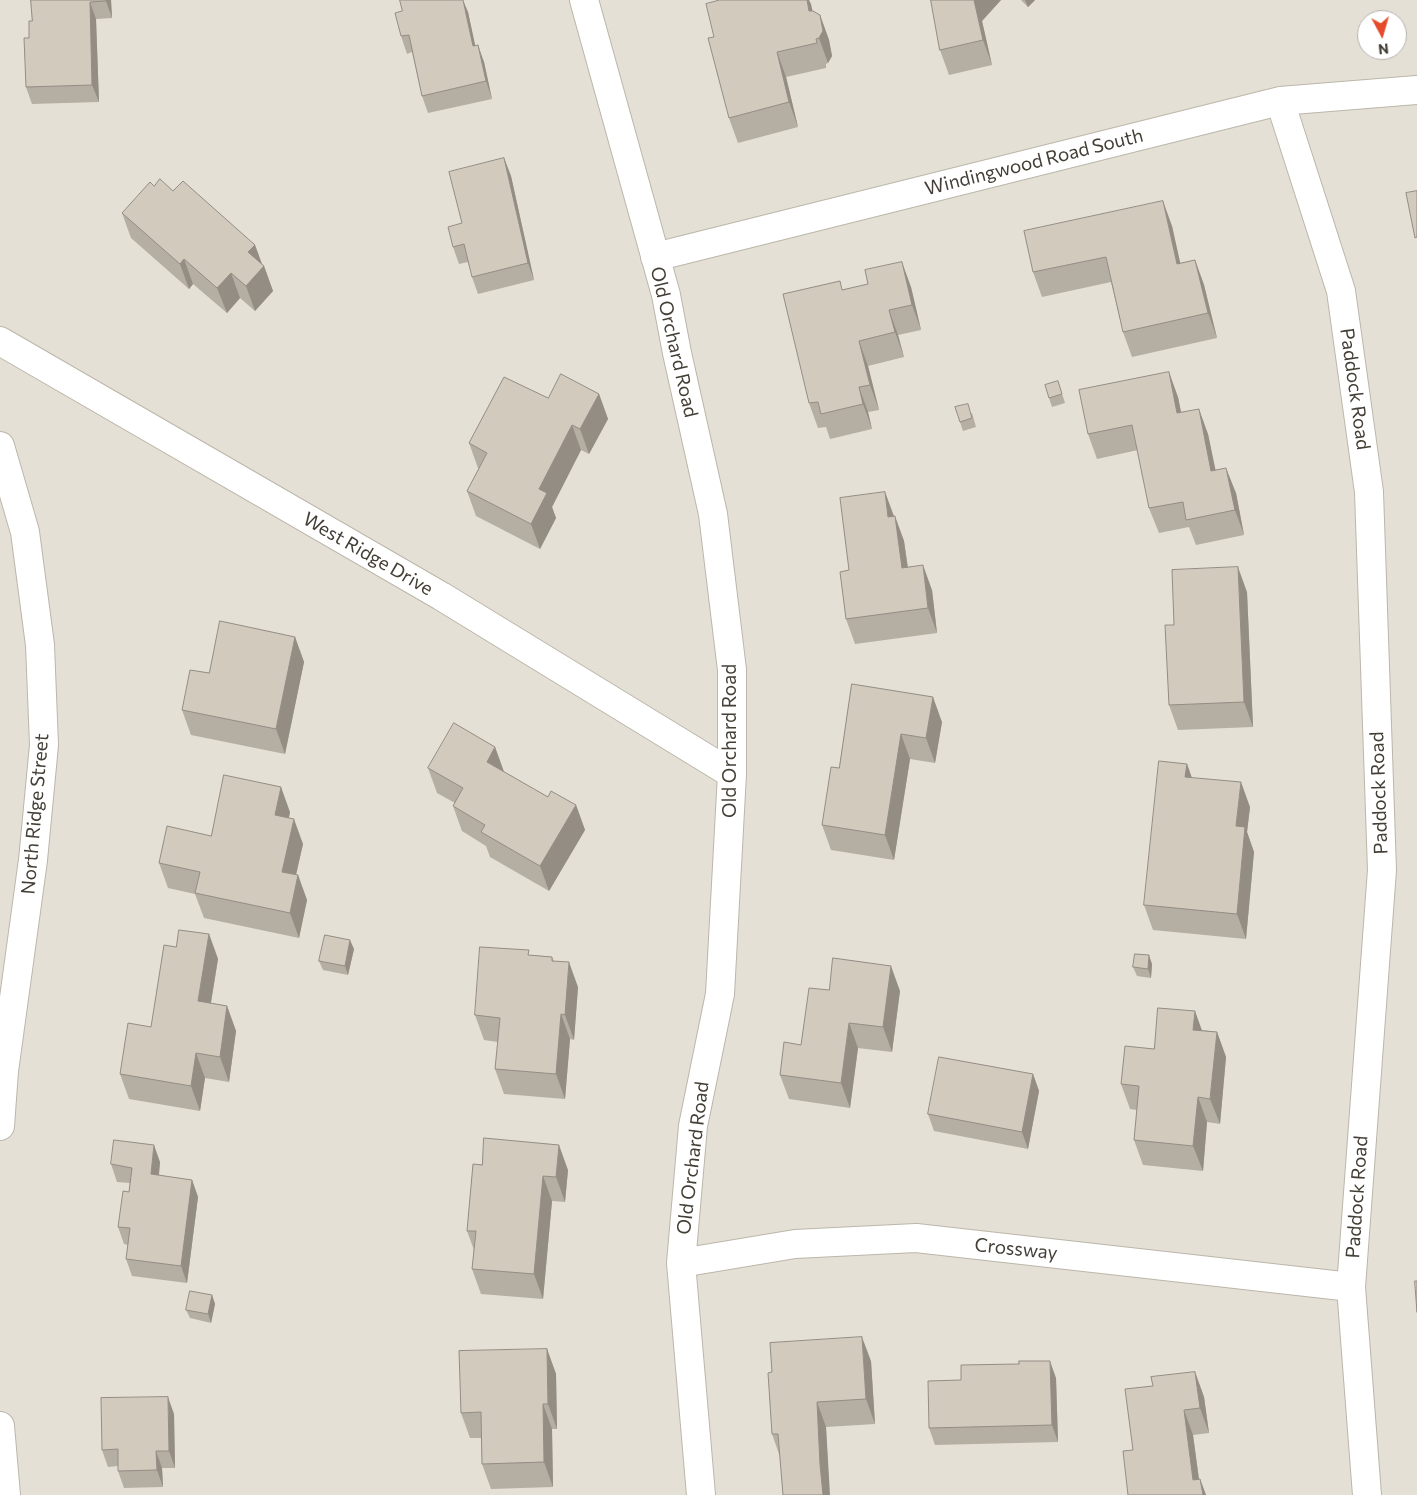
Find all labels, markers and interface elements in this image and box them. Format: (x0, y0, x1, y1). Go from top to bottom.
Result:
north arrow (1357, 10, 1407, 60)
text: N (1377, 40, 1390, 58)
street label: Windingwood Road South (922, 124, 1146, 200)
street label: Old Orchard Road (646, 264, 702, 420)
street label: Paddock Road (1335, 327, 1375, 451)
street label: West Ridge Drive (299, 508, 437, 600)
street label: Old Orchard Road (719, 664, 741, 818)
street label: Paddock Road (1365, 731, 1393, 855)
street label: North Ridge Street (17, 732, 53, 896)
street label: Old Orchard Road (672, 1080, 714, 1236)
street label: Paddock Road (1341, 1135, 1373, 1259)
street label: Crossway (973, 1233, 1059, 1265)

